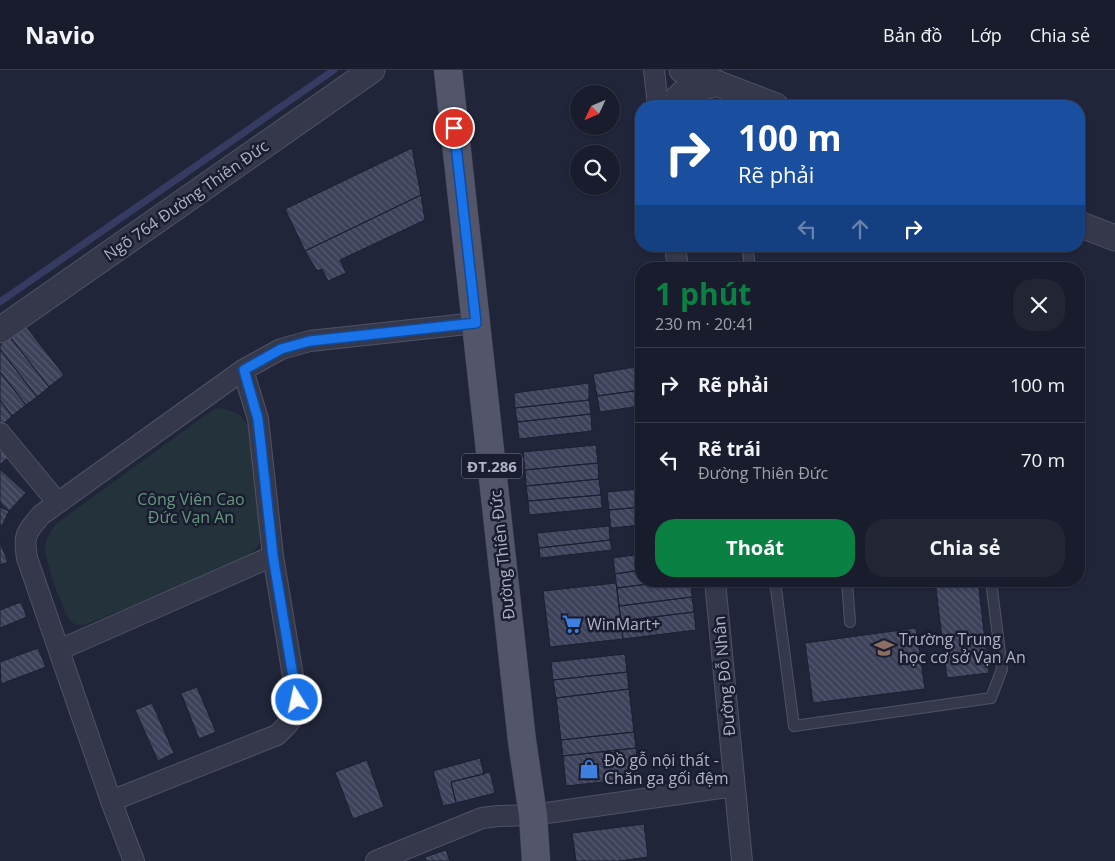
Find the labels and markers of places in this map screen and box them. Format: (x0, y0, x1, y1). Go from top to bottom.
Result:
pin (433, 107, 475, 149)
supermarket icon: WinMart+ (561, 613, 583, 635)
place label: WinMart+ (587, 613, 660, 635)
place label: Trường Trung học cơ sở Vạn An (899, 628, 1026, 668)
school or university icon: Trường Trung học cơ sở Vạn An (873, 637, 895, 659)
place label: Đồ gỗ nội thất - Chăn ga gối đệm (604, 749, 729, 789)
shop icon: Đồ gỗ nội thất - Chăn ga gối đệm (578, 758, 600, 780)

